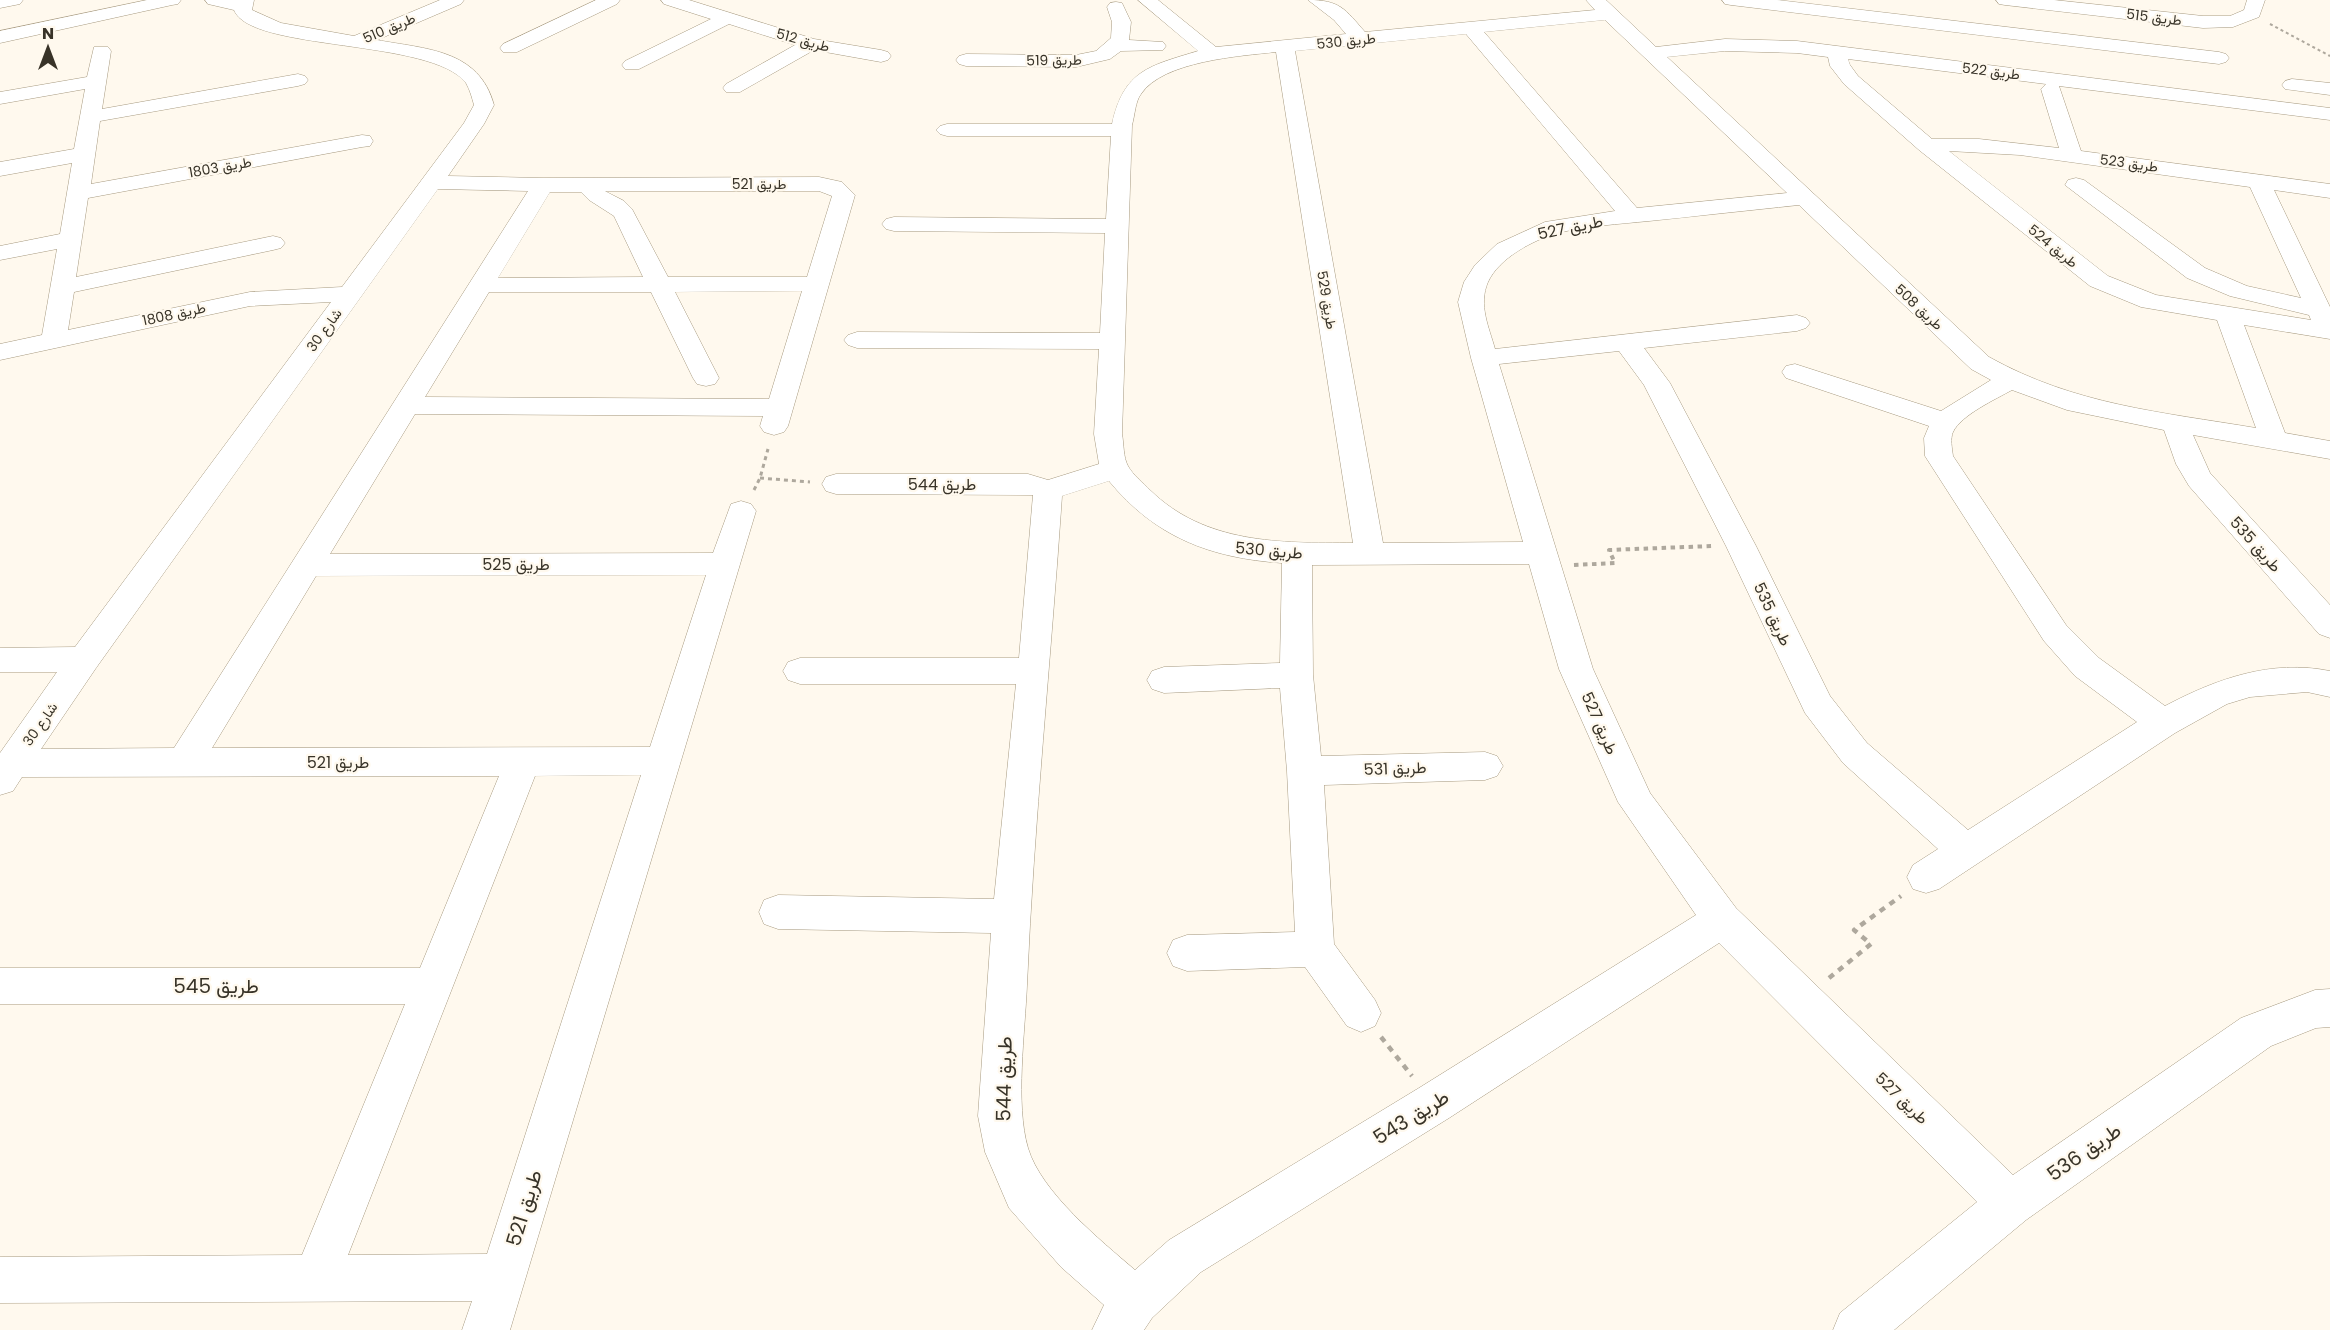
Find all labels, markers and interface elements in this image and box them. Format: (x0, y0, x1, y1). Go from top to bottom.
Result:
street label: طريق 515 (2125, 4, 2183, 30)
street label: طريق 510 (360, 8, 418, 48)
north arrow (18, 18, 78, 78)
text: N (42, 22, 54, 45)
street label: طريق 512 (774, 23, 832, 57)
street label: طريق 530 (1315, 28, 1377, 54)
street label: طريق 519 (1026, 50, 1082, 70)
street label: طريق 522 (1961, 58, 2021, 84)
street label: طريق 523 (2099, 149, 2159, 177)
street label: طريق 1803 (187, 152, 253, 182)
street label: طريق 521 (732, 174, 786, 194)
street label: طريق 527 (1535, 209, 1605, 246)
street label: طريق 524 (2024, 220, 2082, 272)
street label: طريق 529 (1312, 269, 1342, 331)
street label: طريق 508 (1890, 279, 1948, 335)
street label: طريق 1808 (140, 298, 208, 330)
street label: شارع 30 (302, 304, 347, 356)
street label: طريق 544 (908, 473, 976, 496)
street label: طريق 535 (2224, 511, 2287, 577)
street label: طريق 530 (1234, 536, 1304, 565)
street label: طريق 525 (482, 553, 550, 576)
street label: طريق 535 (1748, 579, 1797, 650)
street label: طريق 527 (1576, 688, 1624, 758)
street label: شارع 30 (18, 698, 63, 750)
street label: طريق 521 (307, 751, 369, 774)
street label: طريق 531 (1363, 756, 1427, 781)
street label: طريق 545 (173, 972, 259, 1000)
street label: طريق 544 (989, 1036, 1019, 1122)
street label: طريق 527 (1870, 1067, 1933, 1130)
street label: طريق 543 (1368, 1083, 1454, 1151)
street label: طريق 536 (2041, 1116, 2127, 1188)
street label: طريق 521 (499, 1167, 549, 1249)

